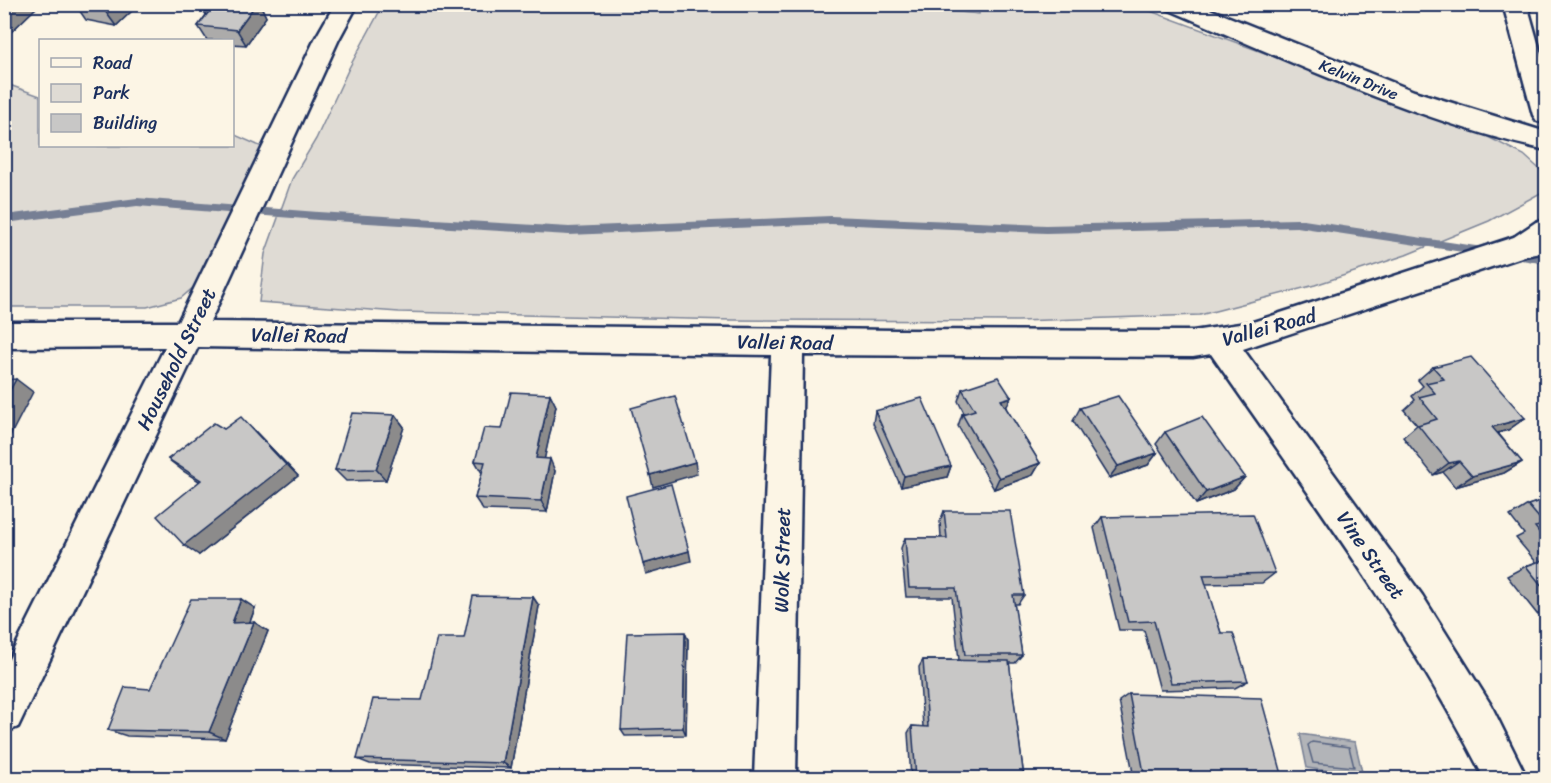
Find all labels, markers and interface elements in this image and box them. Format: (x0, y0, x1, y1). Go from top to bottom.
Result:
legend (39, 39, 234, 147)
text: Road (93, 47, 133, 79)
street label: Kelvin Drive (1315, 50, 1403, 109)
text: Park (93, 77, 130, 109)
text: Building (93, 107, 157, 139)
street label: Household Street (127, 282, 226, 436)
street label: Vallei Road (1218, 298, 1321, 357)
street label: Vallei Road (251, 317, 349, 354)
street label: Vallei Road (737, 324, 835, 361)
street label: Vine Street (1327, 504, 1414, 607)
street label: Wolk Street (764, 507, 801, 613)

